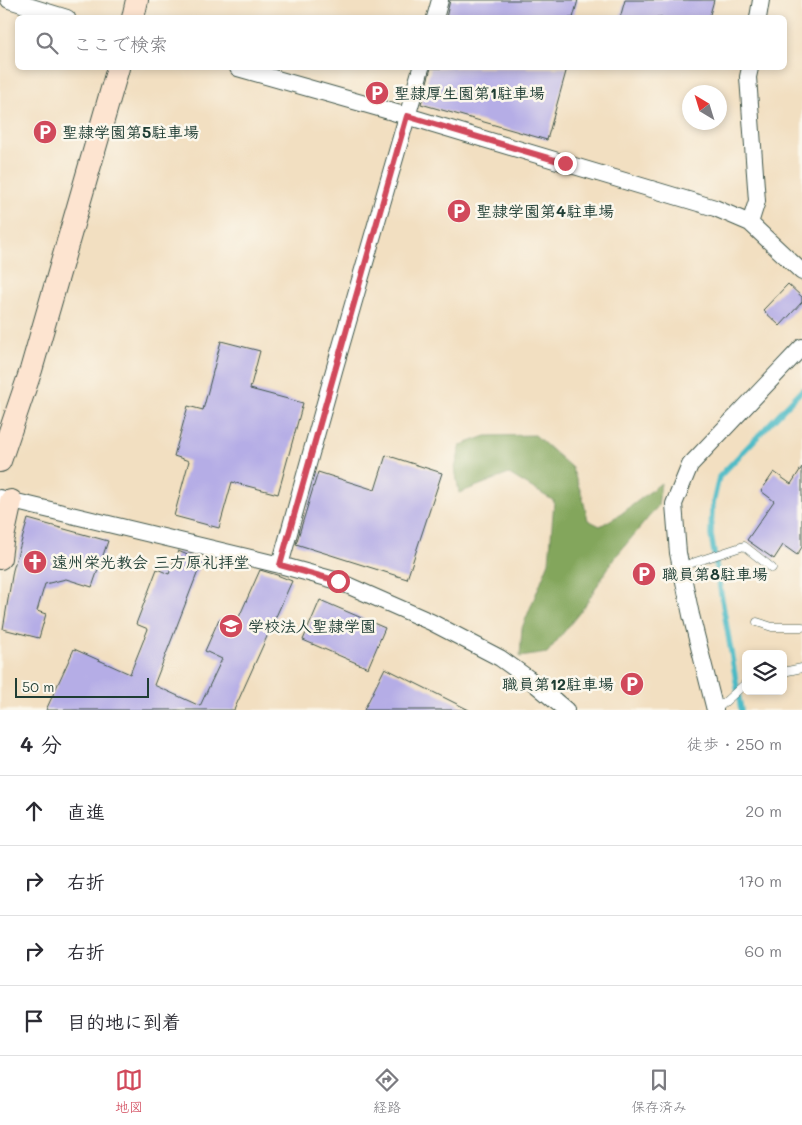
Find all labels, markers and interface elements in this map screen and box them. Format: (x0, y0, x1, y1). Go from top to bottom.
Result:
search box (15, 15, 787, 70)
icon: search (33, 29, 61, 57)
text: ここで検索 (73, 31, 168, 56)
parking icon: 聖隷厚生園第1駐車場 (364, 80, 390, 106)
place label: 聖隷厚生園第1駐車場 (394, 82, 545, 103)
north arrow (682, 85, 727, 130)
parking icon: 聖隷学園第5駐車場 (32, 119, 58, 145)
place label: 聖隷学園第5駐車場 (62, 121, 199, 142)
route end (554, 152, 577, 175)
parking icon: 聖隷学園第4駐車場 (446, 198, 472, 224)
place label: 聖隷学園第4駐車場 (476, 200, 614, 221)
church icon: 遠州栄光教会 三方原礼拝堂 (22, 549, 48, 575)
place label: 遠州栄光教会 三方原礼拝堂 (52, 551, 250, 572)
parking icon: 職員第8駐車場 (631, 561, 657, 587)
place label: 職員第8駐車場 (662, 563, 768, 584)
route start (327, 570, 350, 593)
school or university icon: 学校法人聖隷学園 (218, 613, 244, 639)
place label: 学校法人聖隷学園 (248, 615, 376, 636)
map controls (742, 650, 787, 695)
button: layers (742, 650, 787, 695)
parking icon: 職員第12駐車場 (619, 671, 645, 697)
place label: 職員第12駐車場 (502, 673, 614, 694)
scale bar (15, 675, 149, 698)
text: 50 m (22, 677, 54, 696)
text: 4 分 (20, 730, 62, 757)
text: 徒歩 · 250 m (687, 733, 782, 754)
icon: ahead (20, 797, 48, 825)
text: 直進 (67, 799, 105, 824)
text: 20 m (745, 800, 782, 821)
icon: right (20, 867, 48, 895)
text: 右折 (67, 869, 105, 894)
text: 170 m (738, 870, 782, 891)
icon: right (20, 937, 48, 965)
text: 右折 (67, 939, 105, 964)
text: 60 m (745, 940, 782, 961)
icon: arrive (20, 1007, 48, 1035)
text: 目的地に到着 (67, 1009, 181, 1034)
tab: 地図 (115, 1066, 143, 1116)
tab: 経路 (373, 1066, 401, 1116)
tab: 保存済み (631, 1066, 687, 1116)

